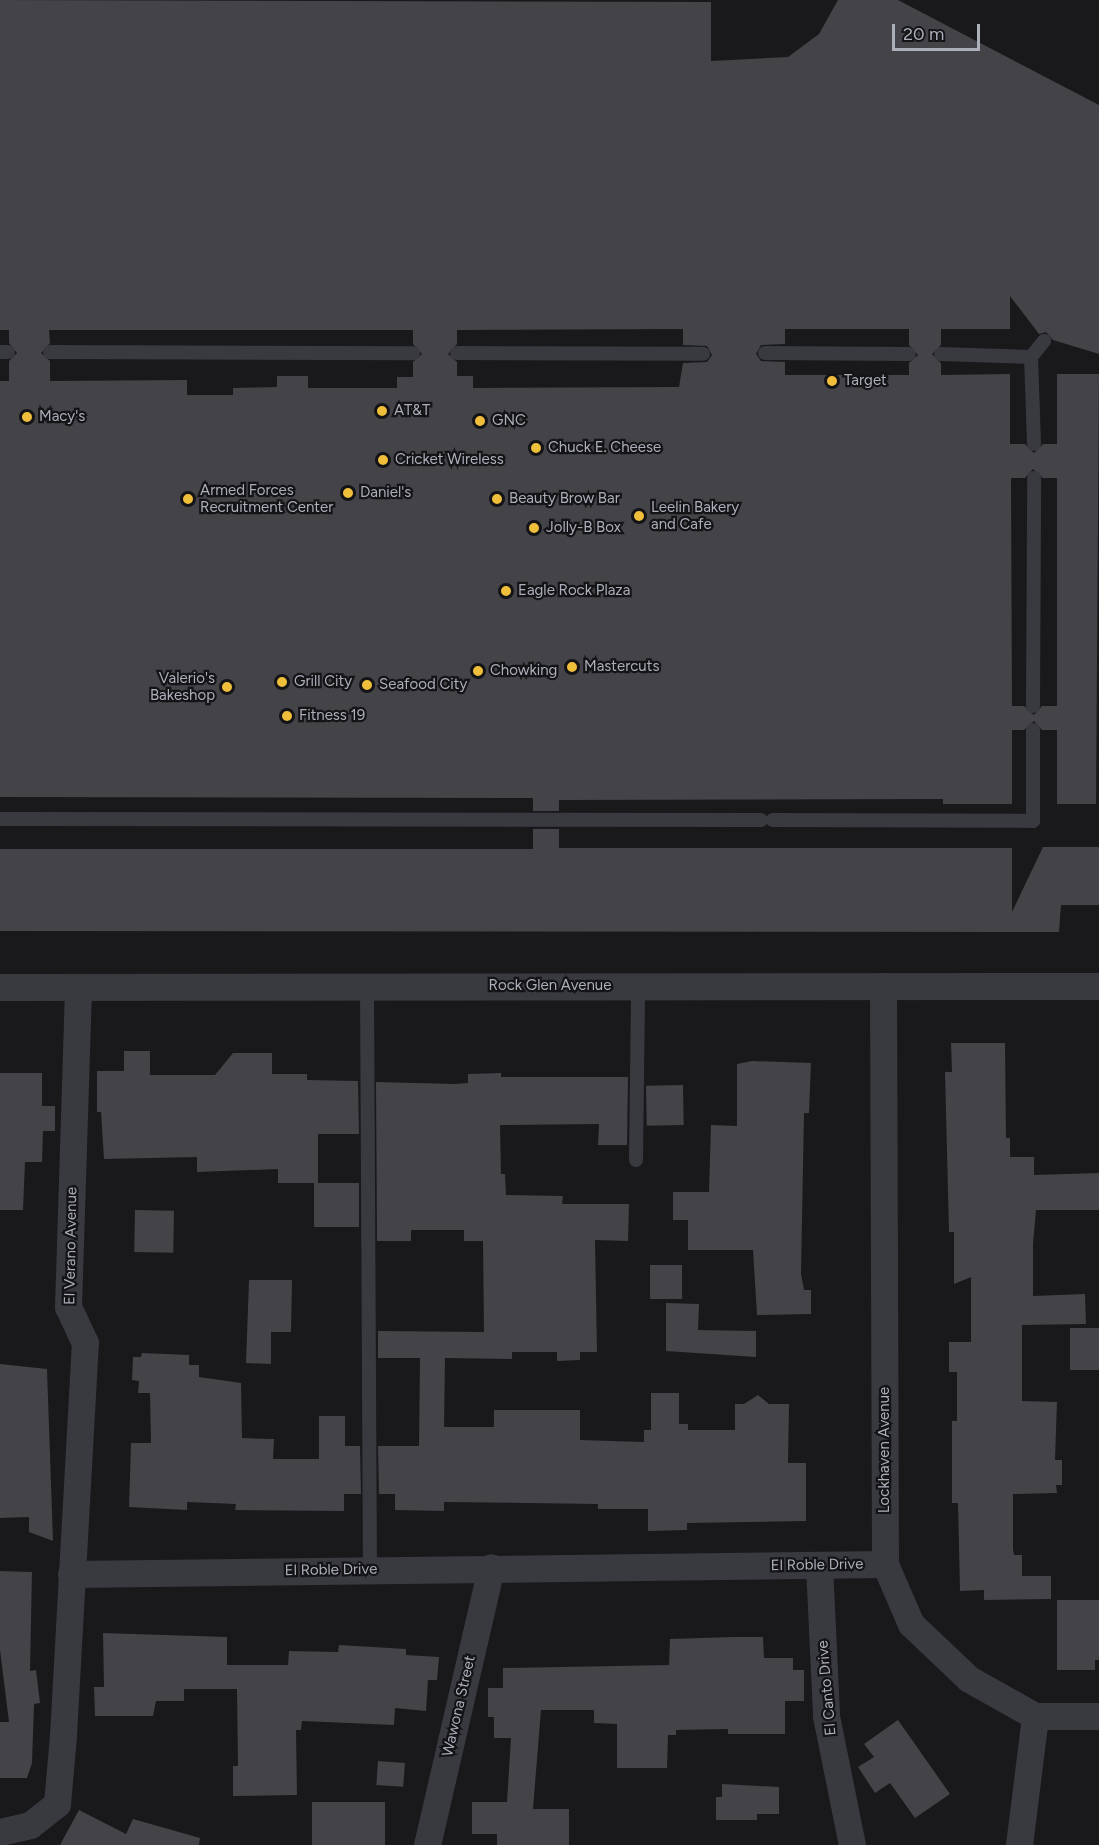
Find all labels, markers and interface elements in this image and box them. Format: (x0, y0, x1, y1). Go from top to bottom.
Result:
scale bar (895, 12, 984, 50)
text: 20 m (903, 23, 944, 45)
place label: Target (844, 372, 887, 390)
marker: Target (825, 374, 839, 388)
place label: AT&T (394, 402, 430, 420)
marker: AT&T (375, 404, 389, 418)
place label: Macy's (39, 408, 85, 426)
marker: Macy's (20, 410, 34, 424)
place label: GNC (492, 412, 526, 430)
marker: GNC (473, 414, 487, 428)
place label: Chuck E. Cheese (548, 439, 661, 457)
marker: Chuck E. Cheese (529, 441, 543, 455)
place label: Cricket Wireless (395, 451, 504, 469)
marker: Cricket Wireless (376, 453, 390, 467)
place label: Armed Forces Recruitment Center (200, 481, 333, 516)
place label: Daniel's (360, 484, 411, 502)
marker: Daniel's (341, 486, 355, 500)
place label: Beauty Brow Bar (509, 490, 620, 508)
marker: Armed Forces Recruitment Center (181, 492, 195, 506)
marker: Beauty Brow Bar (490, 492, 504, 506)
place label: Leelin Bakery and Cafe (651, 498, 739, 533)
marker: Leelin Bakery and Cafe (632, 509, 646, 523)
place label: Jolly-B Box (546, 519, 621, 537)
marker: Jolly-B Box (527, 521, 541, 535)
place label: Eagle Rock Plaza (518, 582, 630, 600)
marker: Eagle Rock Plaza (499, 584, 513, 598)
place label: Mastercuts (584, 658, 659, 676)
marker: Mastercuts (565, 660, 579, 674)
place label: Chowking (490, 662, 557, 680)
marker: Chowking (471, 664, 485, 678)
place label: Valerio's Bakeshop (150, 669, 215, 704)
place label: Grill City (294, 673, 352, 691)
marker: Grill City (275, 675, 289, 689)
place label: Seafood City (379, 676, 467, 694)
marker: Seafood City (360, 678, 374, 692)
marker: Valerio's Bakeshop (220, 680, 234, 694)
place label: Fitness 19 (299, 707, 365, 725)
marker: Fitness 19 (280, 709, 294, 723)
street label: Rock Glen Avenue (489, 977, 611, 995)
street label: El Verano Avenue (61, 1187, 81, 1305)
street label: Lockhaven Avenue (876, 1387, 894, 1513)
street label: El Roble Drive (771, 1555, 863, 1575)
street label: El Roble Drive (285, 1560, 377, 1580)
street label: El Canto Drive (814, 1640, 840, 1736)
street label: Wawona Street (439, 1654, 479, 1758)

